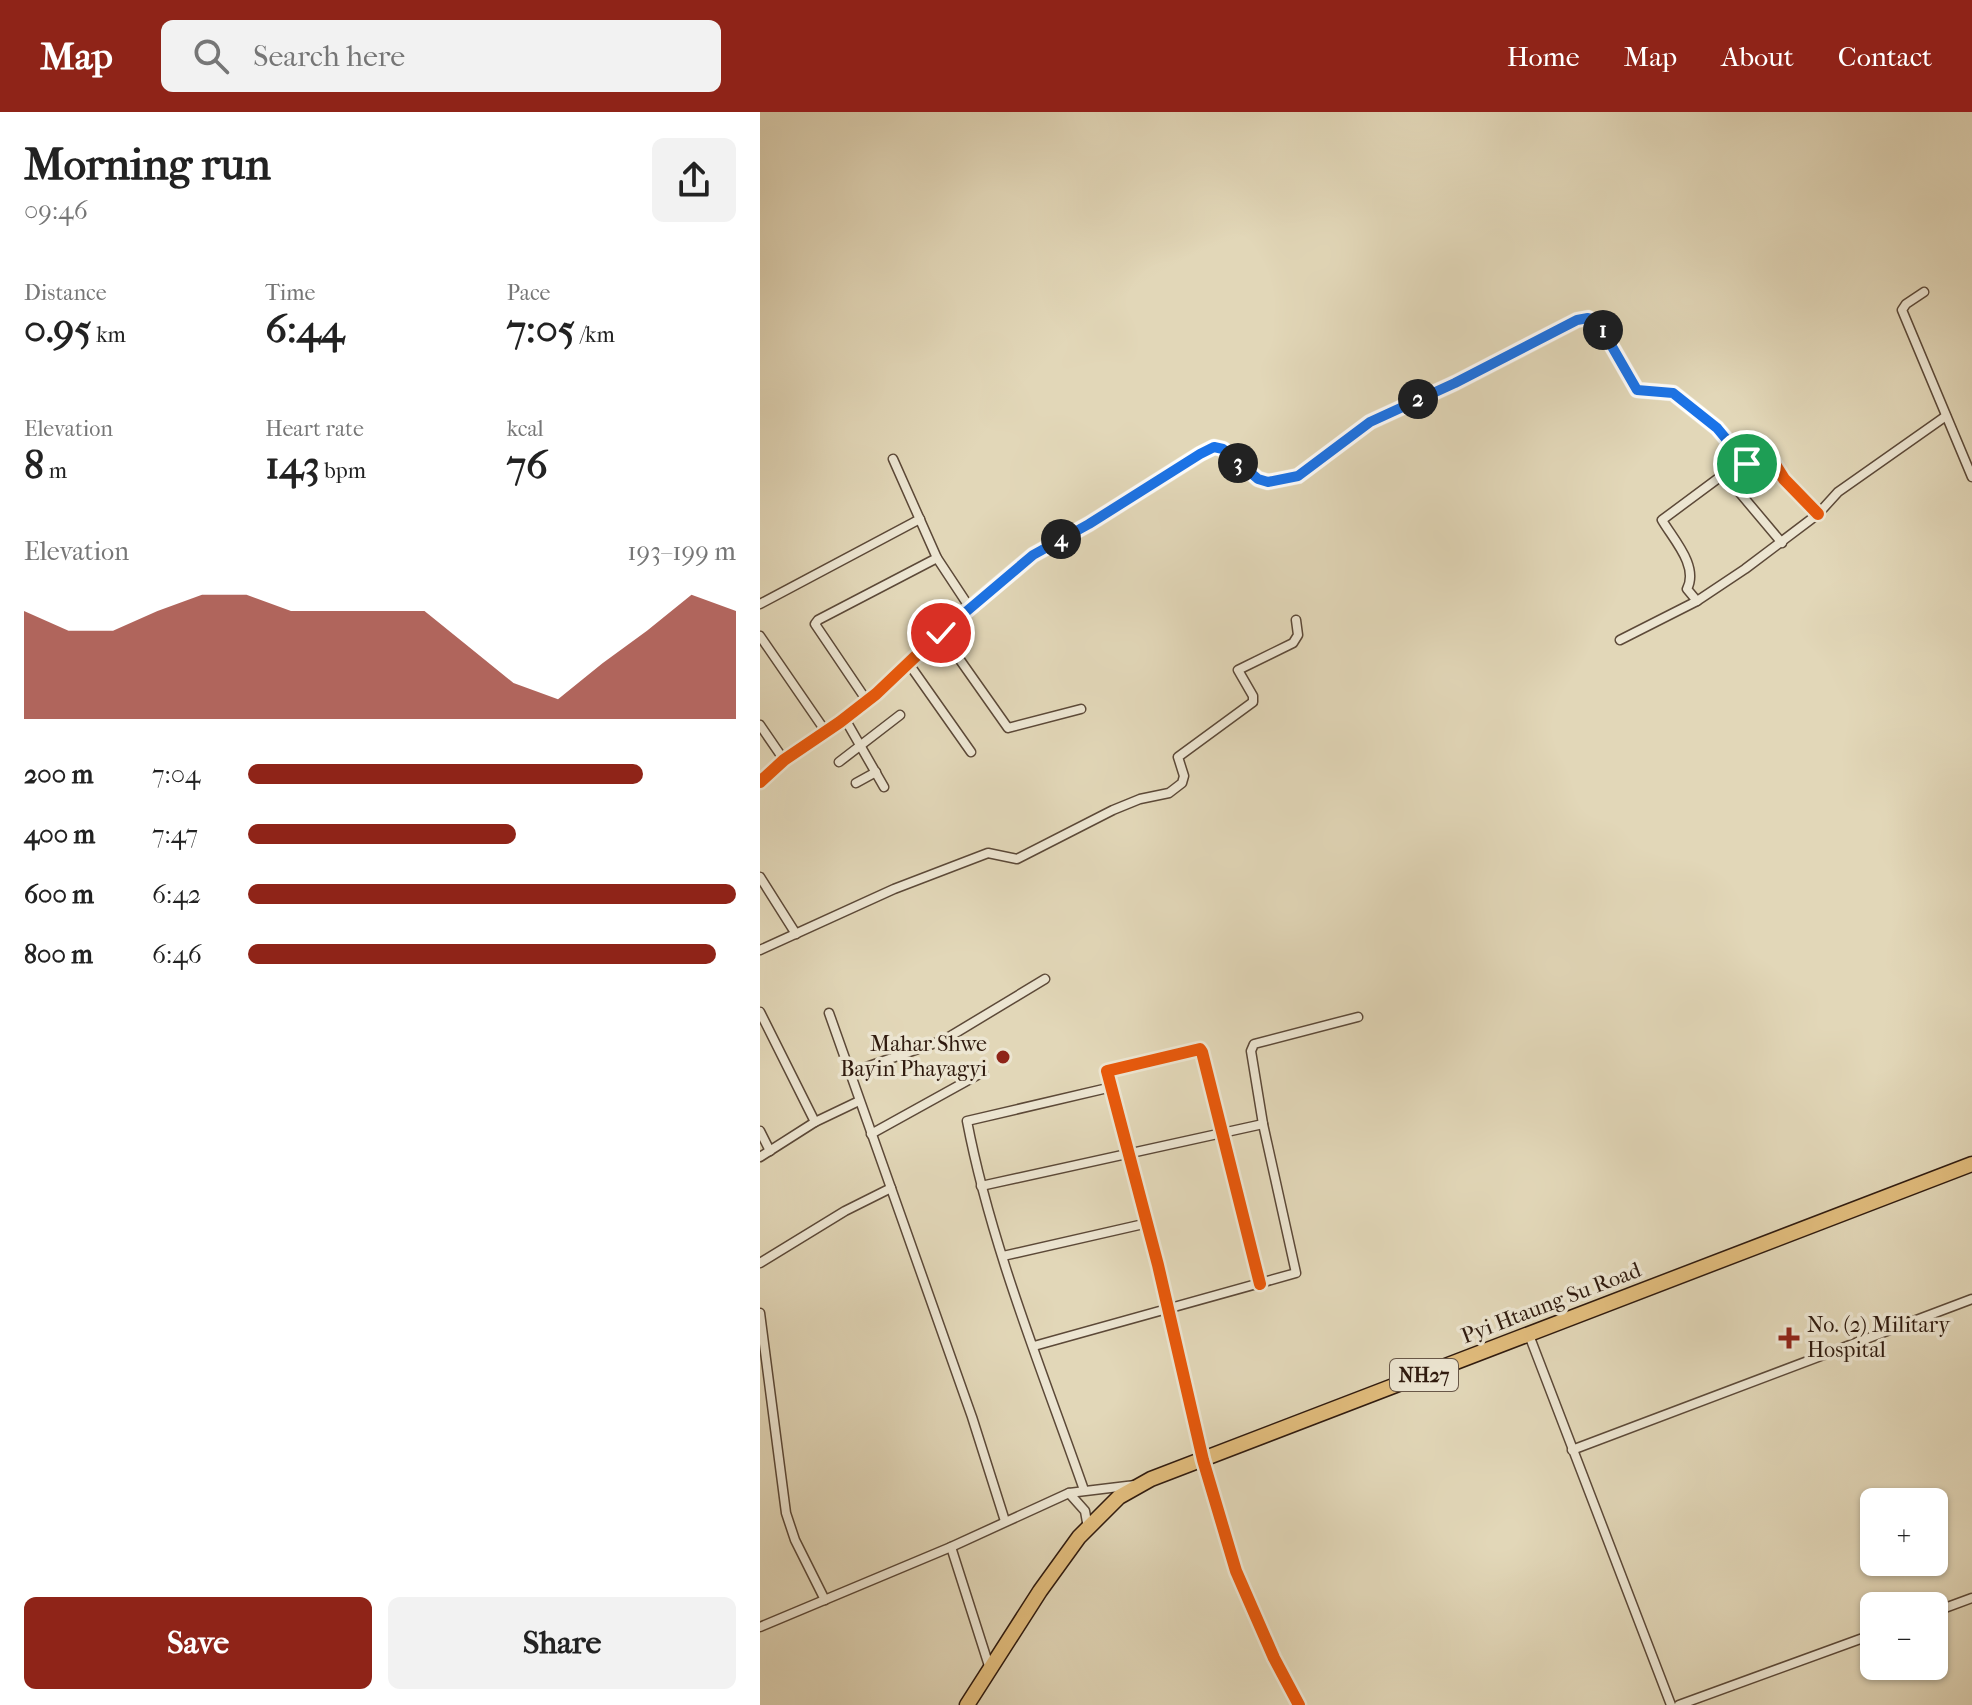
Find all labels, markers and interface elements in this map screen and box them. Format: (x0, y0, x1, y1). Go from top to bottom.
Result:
search box (161, 20, 721, 92)
text: Map (40, 34, 113, 79)
icon: search (189, 34, 233, 78)
text: Search here (253, 39, 405, 74)
text: Home (1507, 40, 1580, 73)
text: Map (1624, 40, 1677, 73)
text: About (1721, 40, 1794, 73)
text: Contact (1838, 40, 1932, 73)
button: share (652, 138, 736, 222)
text: Morning run (24, 139, 271, 190)
text: 09:46 (24, 195, 88, 226)
text: Distance (24, 280, 107, 306)
text: Time (265, 280, 315, 306)
text: Pace (507, 280, 550, 306)
text: 0.95 (24, 306, 91, 352)
text: 6:44 (265, 306, 344, 352)
text: 7:05 (507, 306, 575, 352)
pin: 1 (1583, 310, 1623, 350)
text: 1 (1599, 317, 1607, 343)
text: km (91, 322, 126, 348)
text: /km (575, 322, 615, 348)
pin: 2 (1398, 379, 1438, 419)
text: 2 (1412, 386, 1424, 412)
text: Elevation (24, 416, 113, 442)
text: Heart rate (265, 416, 364, 442)
text: kcal (507, 416, 544, 442)
pin (1713, 430, 1781, 498)
text: 8 (24, 442, 44, 488)
text: 143 (265, 442, 320, 488)
text: 76 (507, 442, 548, 488)
icon: arrive (1725, 442, 1769, 486)
pin: 3 (1218, 443, 1258, 483)
text: 3 (1233, 450, 1243, 476)
text: m (44, 458, 67, 484)
text: bpm (320, 458, 366, 484)
pin: 4 (1041, 519, 1081, 559)
text: 4 (1055, 526, 1068, 552)
text: Elevation (24, 536, 129, 567)
text: 193–199 m (627, 536, 736, 567)
pin (907, 599, 975, 667)
icon: check (919, 611, 963, 655)
text: 200 m (24, 759, 93, 790)
text: 7:04 (152, 759, 200, 790)
text: 400 m (24, 819, 95, 850)
text: 7:47 (152, 819, 198, 850)
text: 600 m (24, 879, 94, 910)
text: 6:42 (152, 879, 201, 910)
text: 800 m (24, 939, 93, 970)
text: 6:46 (152, 939, 202, 970)
place label: Mahar Shwe Bayin Phayagyi (840, 1031, 988, 1082)
marker: Mahar Shwe Bayin Phayagyi (994, 1048, 1012, 1066)
street label: Pyi Htaung Su Road (1458, 1256, 1645, 1349)
place label: No. (2) Military Hospital (1807, 1312, 1951, 1363)
marker: No. (2) Military Hospital (1778, 1327, 1800, 1349)
road number: NH27 (1390, 1359, 1458, 1391)
map controls (1860, 1488, 1948, 1680)
button: + (1860, 1488, 1948, 1576)
button: − (1860, 1592, 1948, 1680)
button: Save (24, 1597, 372, 1689)
button: Share (388, 1597, 736, 1689)

